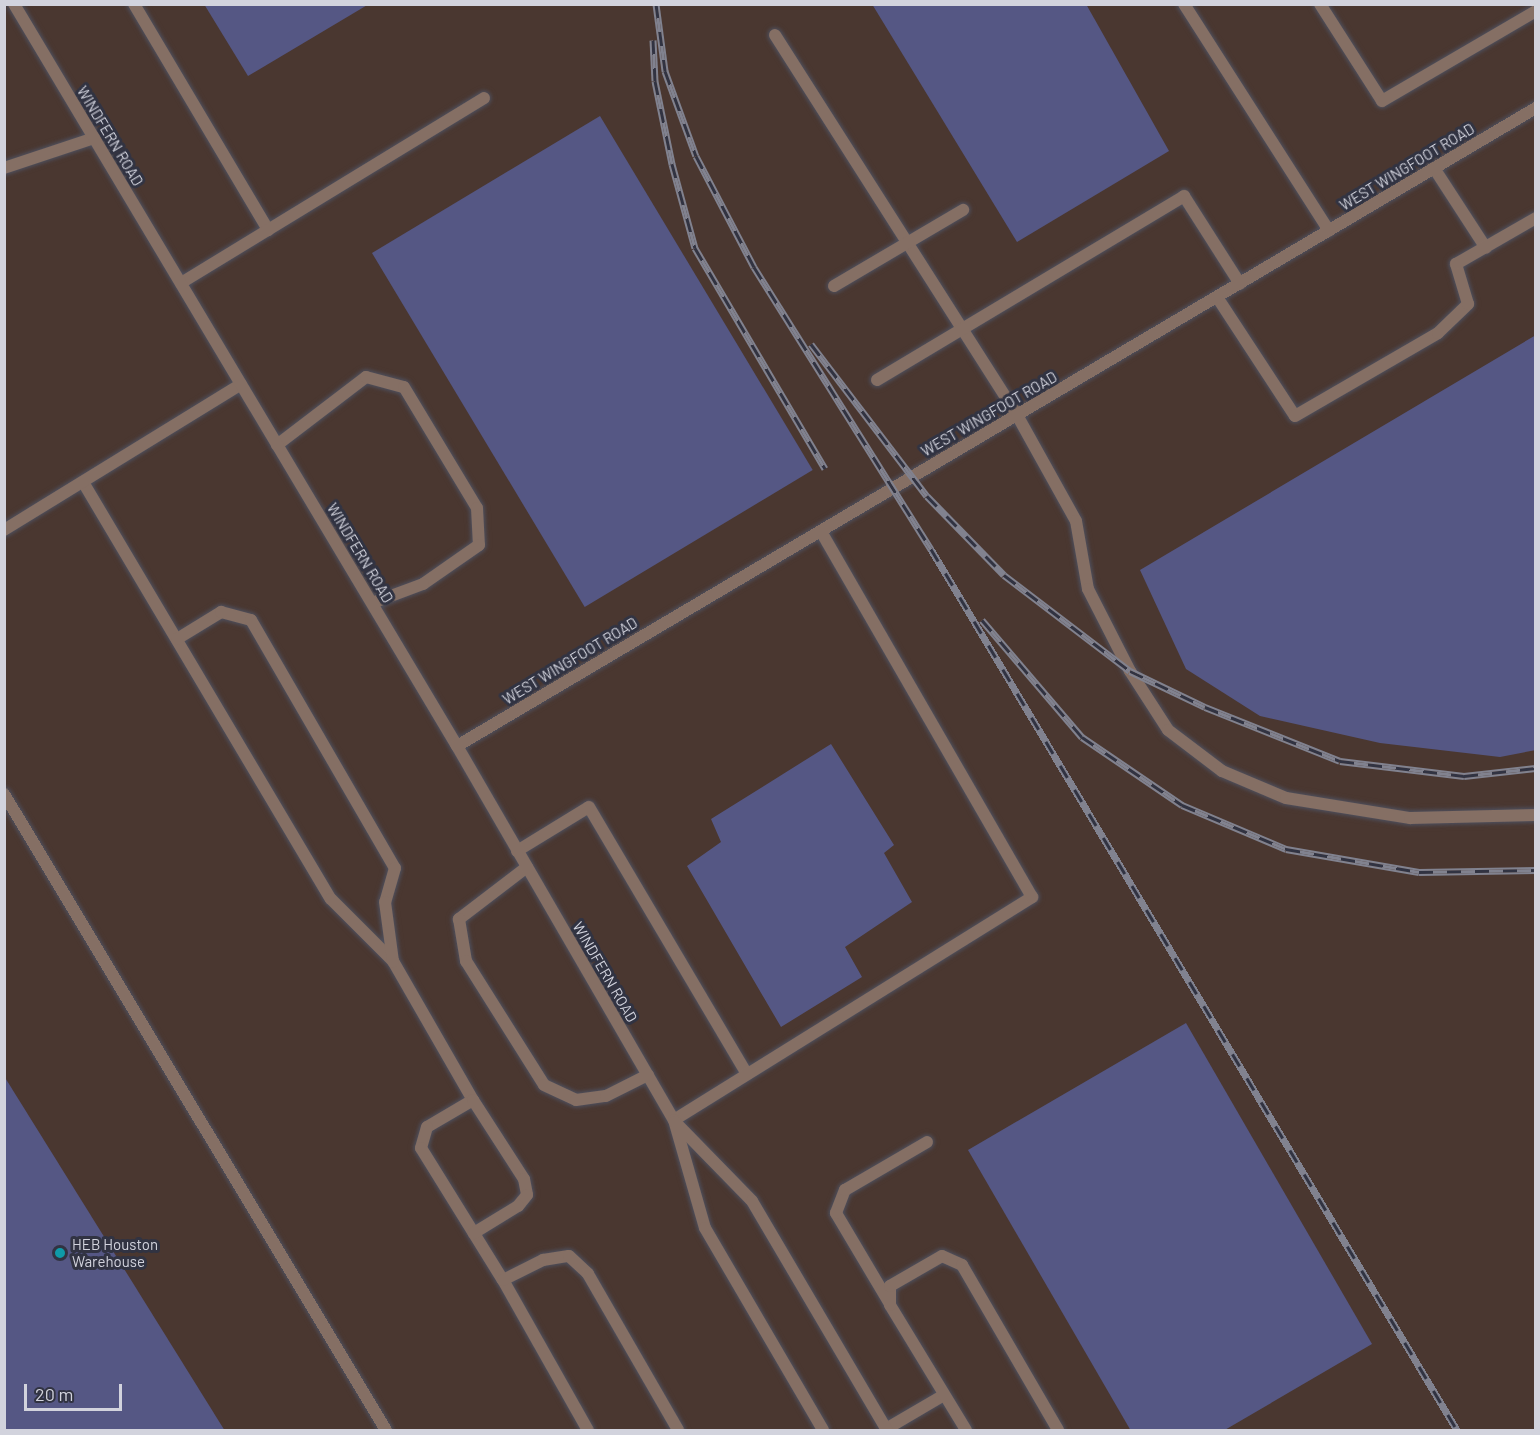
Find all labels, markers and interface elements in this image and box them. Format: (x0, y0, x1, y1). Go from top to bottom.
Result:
street label: WINDFERN ROAD (73, 83, 147, 189)
street label: WEST WINGFOOT ROAD (1336, 120, 1478, 214)
street label: WEST WINGFOOT ROAD (918, 368, 1060, 460)
street label: WINDFERN ROAD (323, 500, 397, 606)
street label: WEST WINGFOOT ROAD (499, 614, 641, 708)
street label: WINDFERN ROAD (569, 919, 641, 1025)
place label: HEB Houston Warehouse (72, 1235, 158, 1270)
marker: HEB Houston Warehouse (53, 1246, 67, 1260)
scale bar (27, 1372, 124, 1410)
text: 20 m (35, 1383, 73, 1405)

